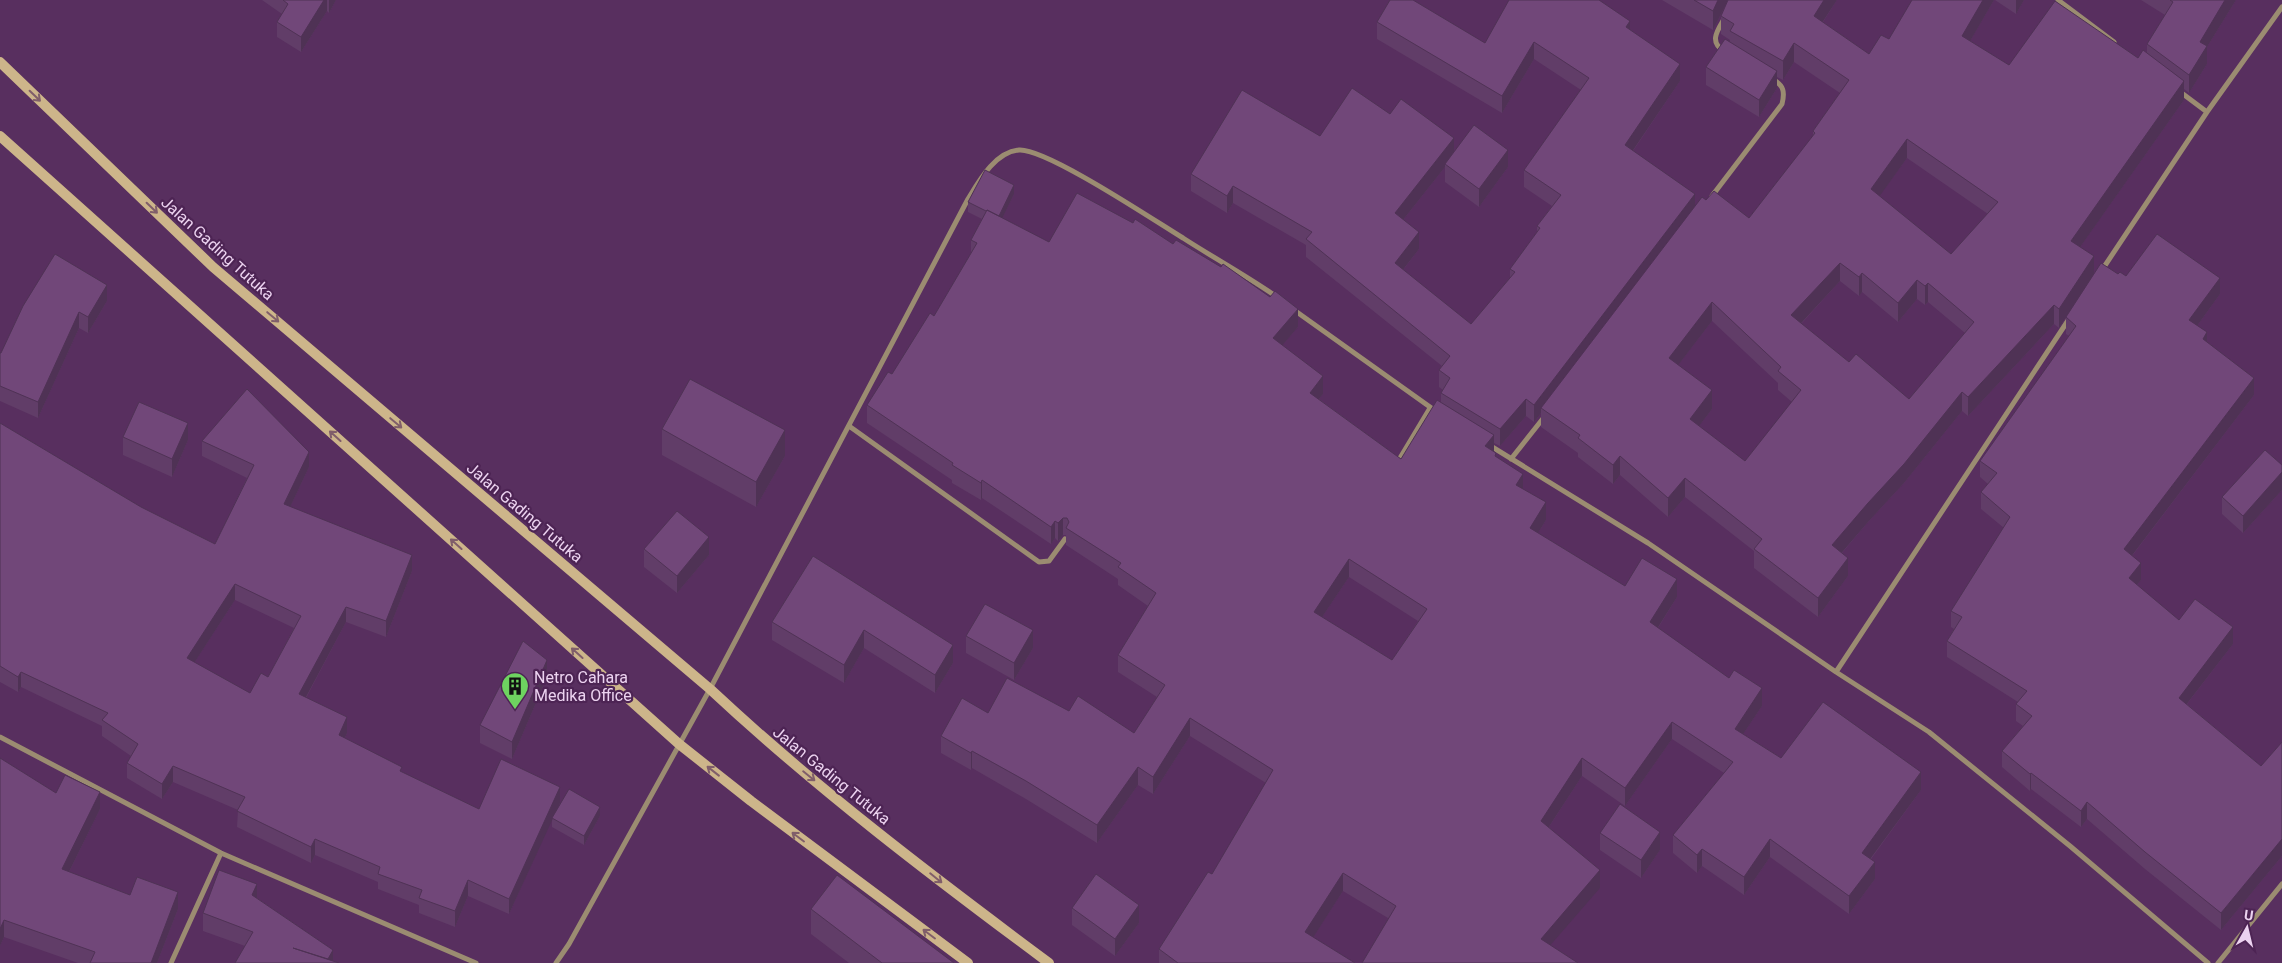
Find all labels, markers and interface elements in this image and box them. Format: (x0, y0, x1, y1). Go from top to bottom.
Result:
one-way arrow (29, 90, 41, 102)
street label: Jalan Gading Tutuka (157, 193, 278, 304)
one-way arrow (146, 202, 159, 214)
one-way arrow (266, 312, 279, 323)
one-way arrow (390, 417, 403, 428)
one-way arrow (328, 430, 341, 442)
street label: Jalan Gading Tutuka (463, 458, 586, 566)
one-way arrow (449, 538, 462, 550)
one-way arrow (571, 647, 584, 658)
place label: Netro Cahara Medika Office (534, 668, 632, 705)
building icon: Netro Cahara Medika Office (500, 671, 530, 710)
street label: Jalan Gading Tutuka (769, 722, 894, 829)
one-way arrow (707, 765, 720, 776)
one-way arrow (802, 771, 815, 782)
one-way arrow (792, 831, 805, 842)
one-way arrow (929, 872, 942, 883)
north arrow (2222, 903, 2272, 953)
text: U (2243, 907, 2254, 924)
one-way arrow (922, 929, 936, 939)

